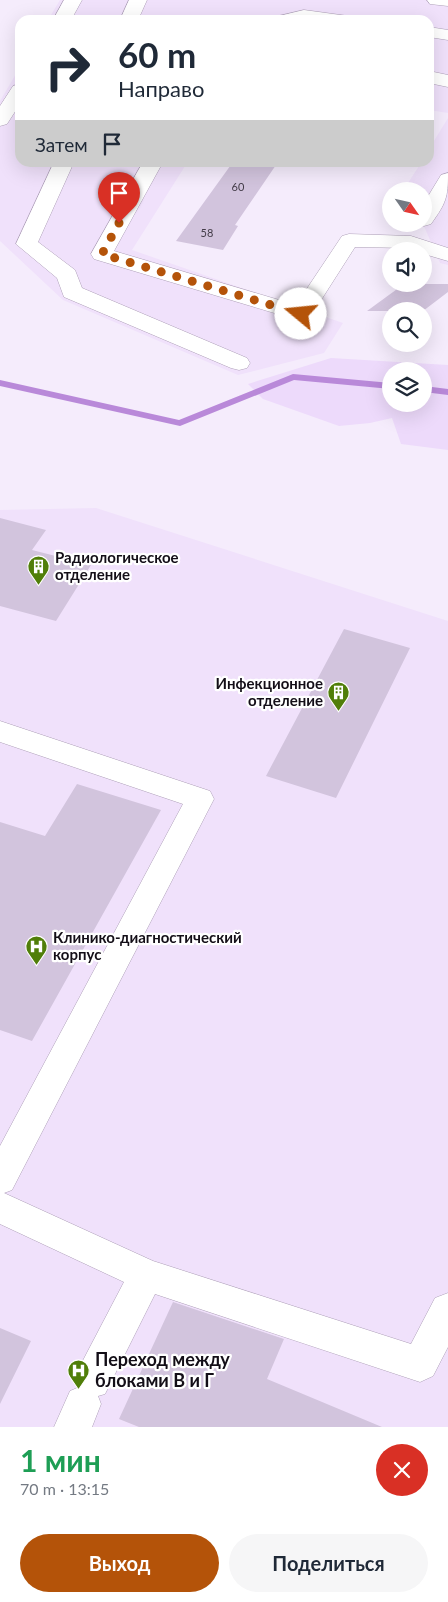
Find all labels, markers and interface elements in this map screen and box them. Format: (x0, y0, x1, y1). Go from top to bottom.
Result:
text: 60 m (118, 33, 196, 75)
icon: right (35, 35, 100, 100)
text: Направо (118, 75, 204, 102)
icon: arrive (98, 130, 126, 158)
text: Затем (35, 133, 88, 156)
pin (98, 172, 140, 223)
icon: arrive (105, 179, 133, 207)
house number: 60 (232, 180, 245, 193)
north arrow (382, 182, 432, 232)
map controls (382, 182, 432, 412)
house number: 58 (201, 226, 213, 239)
button: sound (382, 242, 432, 292)
position arrow (274, 287, 326, 339)
button: search (382, 302, 432, 352)
button: layers (382, 362, 432, 412)
place label: Радиологическое отделение (55, 548, 179, 583)
building icon: Радиологическое отделение (27, 555, 51, 586)
place label: Инфекционное отделение (216, 674, 323, 709)
building icon: Инфекционное отделение (327, 681, 351, 712)
place label: Клинико-диагностический корпус (53, 928, 242, 963)
hospital icon: Клинико-диагностический корпус (25, 935, 49, 966)
place label: Переход между блоками В и Г (95, 1348, 230, 1391)
hospital icon: Переход между блоками В и Г (67, 1358, 91, 1389)
text: 1 мин (20, 1442, 101, 1478)
button: close (376, 1444, 428, 1496)
text: 70 m · 13:15 (20, 1479, 109, 1498)
button: Выход (20, 1534, 219, 1592)
button: Поделиться (229, 1534, 428, 1592)

